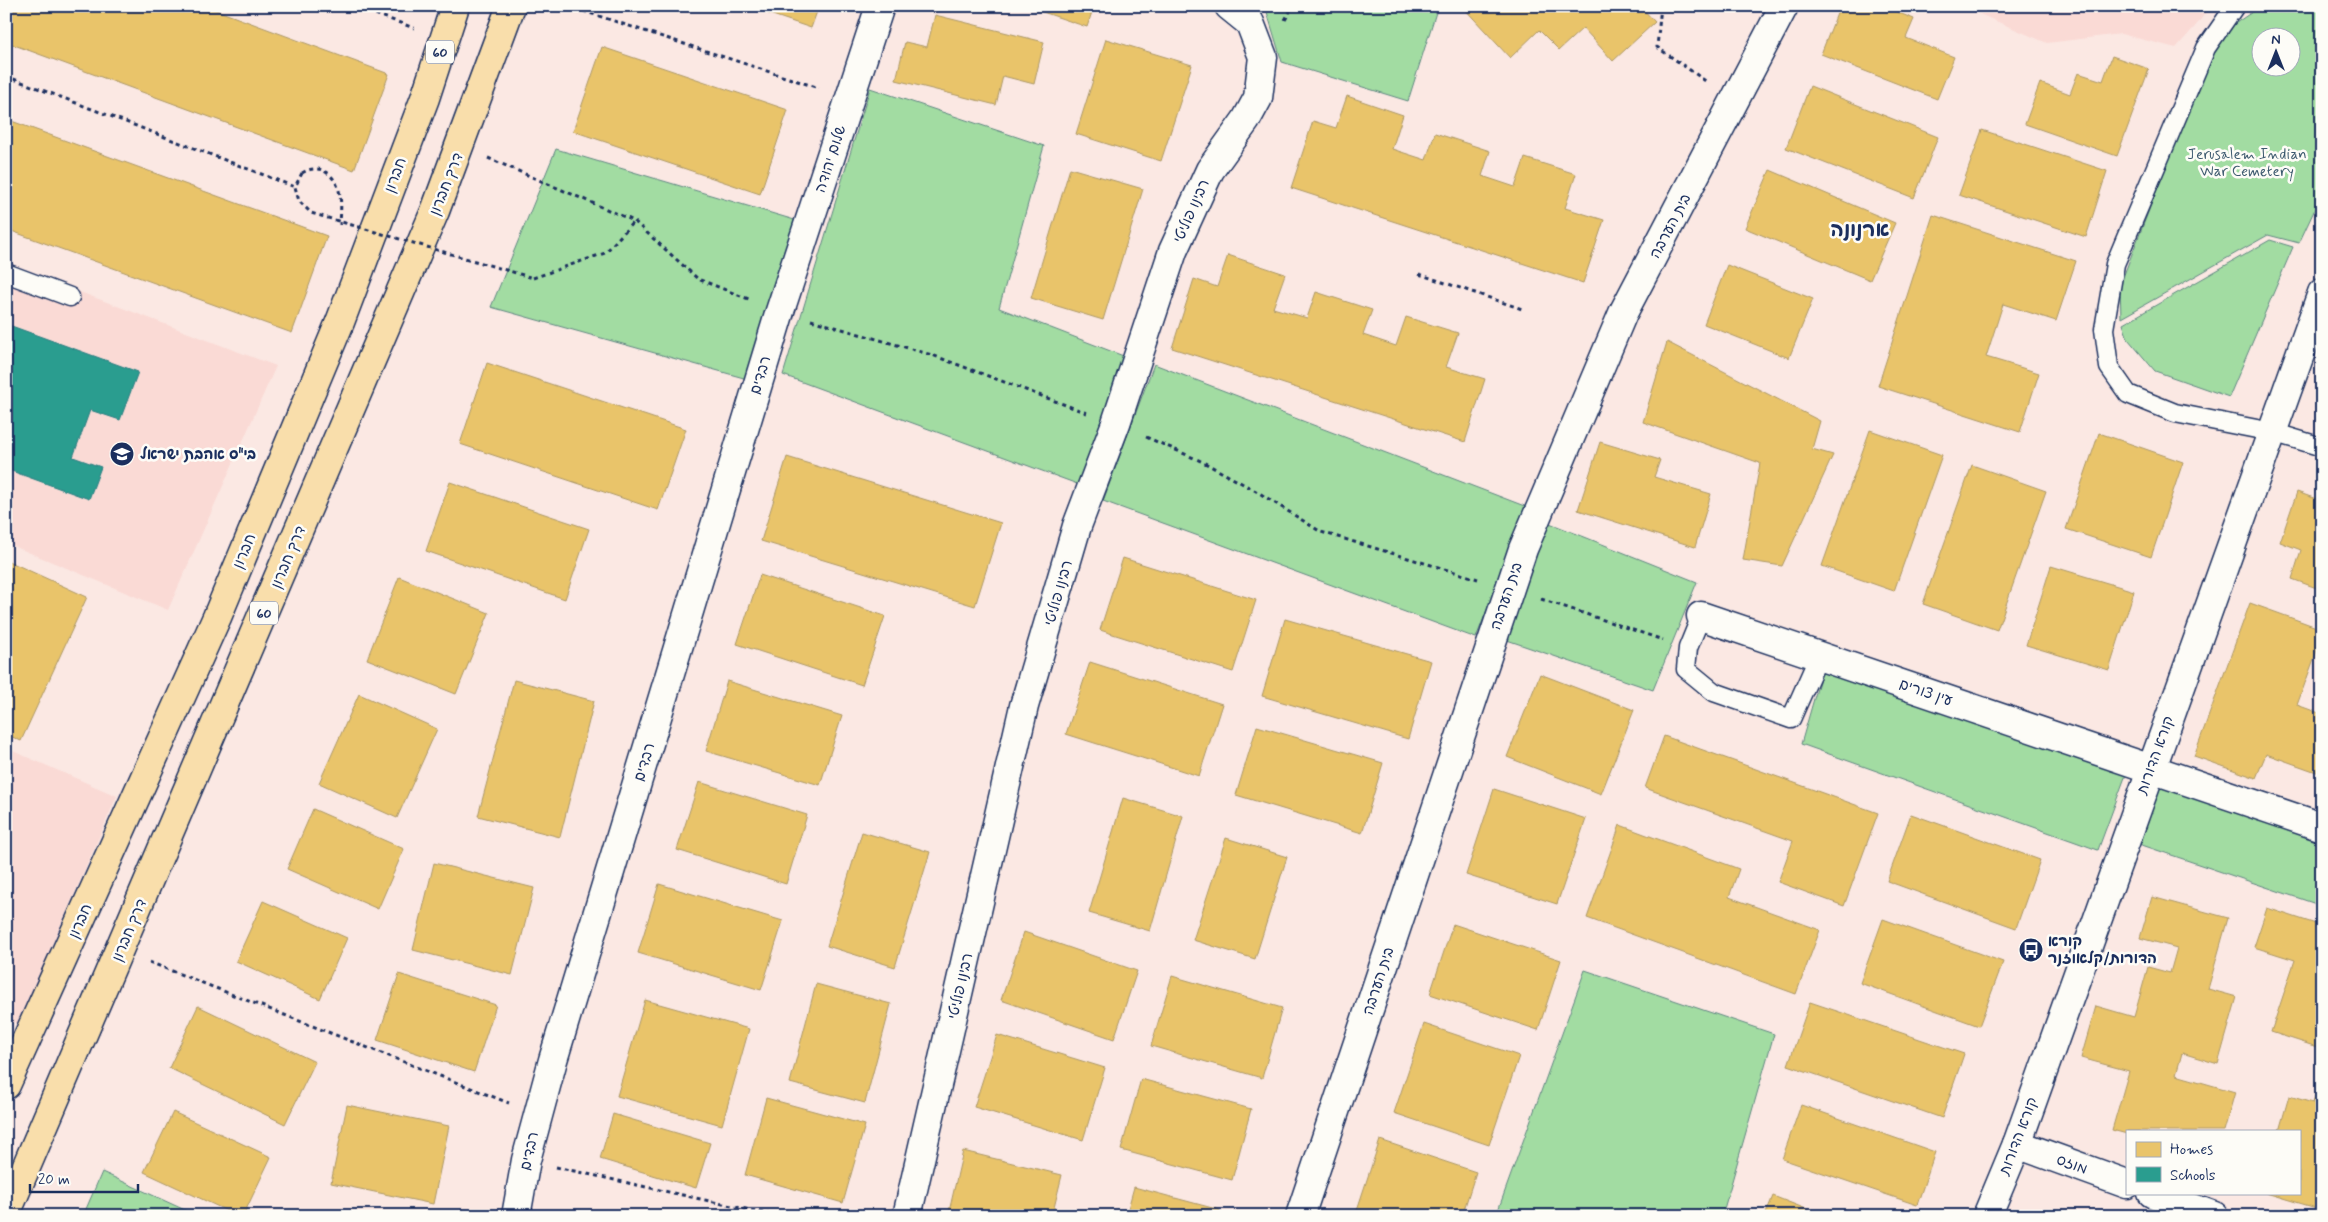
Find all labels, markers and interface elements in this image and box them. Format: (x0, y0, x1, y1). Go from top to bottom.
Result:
north arrow (2250, 28, 2300, 78)
text: N (2271, 31, 2281, 49)
road number: 60 (426, 41, 454, 64)
street label: שלום יהודה (811, 123, 851, 196)
park label: Jerusalem Indian War Cemetery (2187, 145, 2307, 182)
street label: דרך חברון (425, 150, 469, 219)
street label: חברון (380, 155, 412, 196)
street label: רבינו פוליטי (1169, 176, 1215, 246)
street label: בית הערבה (1646, 190, 1696, 262)
district label: ארנונה (1831, 217, 1889, 244)
street label: רבדים (746, 354, 776, 397)
school or university icon: בי"ס אהבת ישראל (109, 441, 135, 467)
place label: בי"ס אהבת ישראל (140, 445, 256, 465)
street label: דרך חברון (267, 523, 311, 592)
street label: חברון (229, 531, 261, 572)
street label: רבינו פוליטי (1040, 558, 1078, 629)
street label: בית הערבה (1486, 560, 1528, 633)
road number: 60 (250, 602, 278, 624)
street label: עין צורים (1896, 674, 1955, 711)
street label: קורא הדורות (2132, 713, 2179, 798)
street label: רבדים (630, 741, 660, 784)
street label: דרך חברון (108, 896, 152, 965)
street label: חברון (64, 901, 97, 942)
place label: קורא הדורות/קלאוזנר (2048, 932, 2157, 969)
bus stop icon: קורא הדורות/קלאוזנר (2018, 937, 2044, 963)
street label: בית הערבה (1359, 945, 1399, 1018)
street label: רבינו פוליטי (944, 951, 978, 1021)
street label: קורא הדורות (1995, 1094, 2043, 1179)
street label: רבדים (516, 1130, 544, 1173)
legend (2126, 1130, 2300, 1194)
text: Homes (2170, 1140, 2213, 1160)
street label: מוזס (2053, 1150, 2090, 1180)
scale bar (30, 1162, 138, 1194)
text: Schools (2170, 1166, 2216, 1186)
text: 20 m (38, 1170, 70, 1190)

